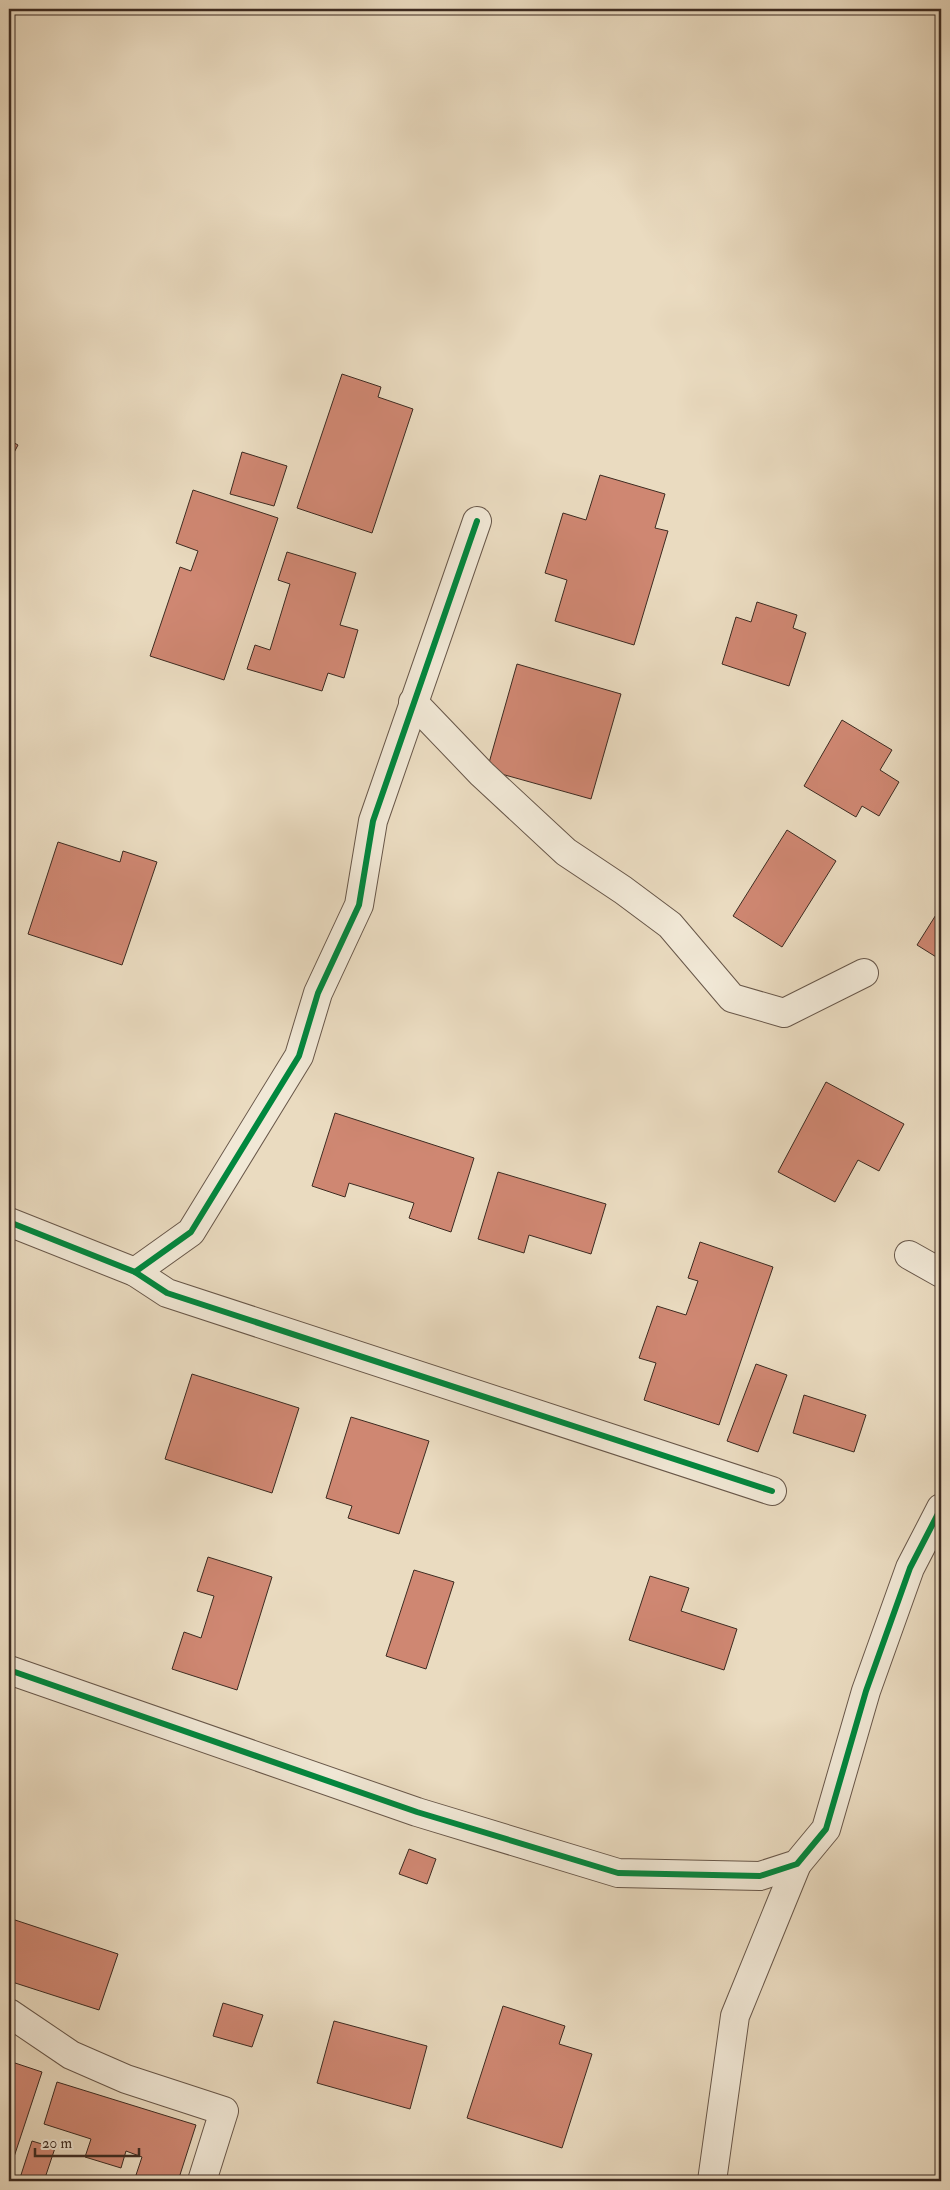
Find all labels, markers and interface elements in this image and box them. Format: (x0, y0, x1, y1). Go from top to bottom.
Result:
scale bar (35, 2125, 139, 2157)
text: 20 m (42, 2134, 72, 2153)

